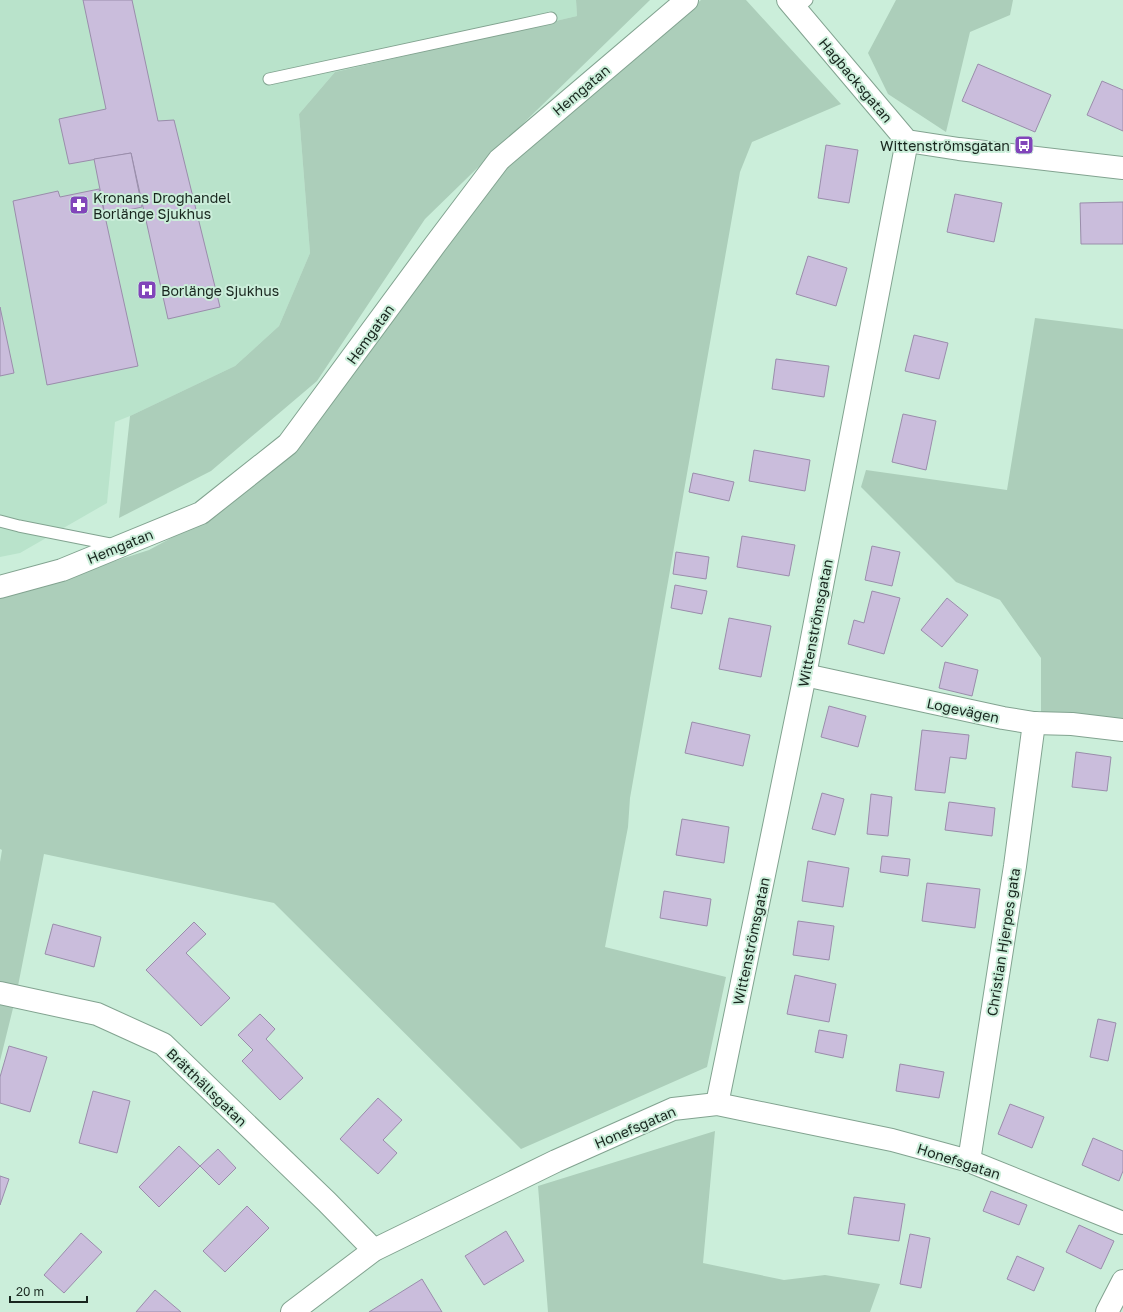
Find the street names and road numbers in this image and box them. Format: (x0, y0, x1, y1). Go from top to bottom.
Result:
street label: Hagbacksgatan (816, 34, 896, 126)
street label: Hemgatan (549, 61, 613, 119)
street label: Hemgatan (343, 301, 397, 367)
street label: Hemgatan (85, 525, 155, 567)
street label: Wittenströmsgatan (794, 558, 836, 688)
street label: Logevägen (925, 694, 1001, 726)
street label: Christian Hjerpes gata (983, 867, 1023, 1017)
street label: Wittenströmsgatan (729, 876, 773, 1006)
street label: Brätthällsgatan (163, 1044, 251, 1130)
street label: Honefsgatan (592, 1102, 678, 1152)
street label: Honefsgatan (915, 1140, 1003, 1182)

